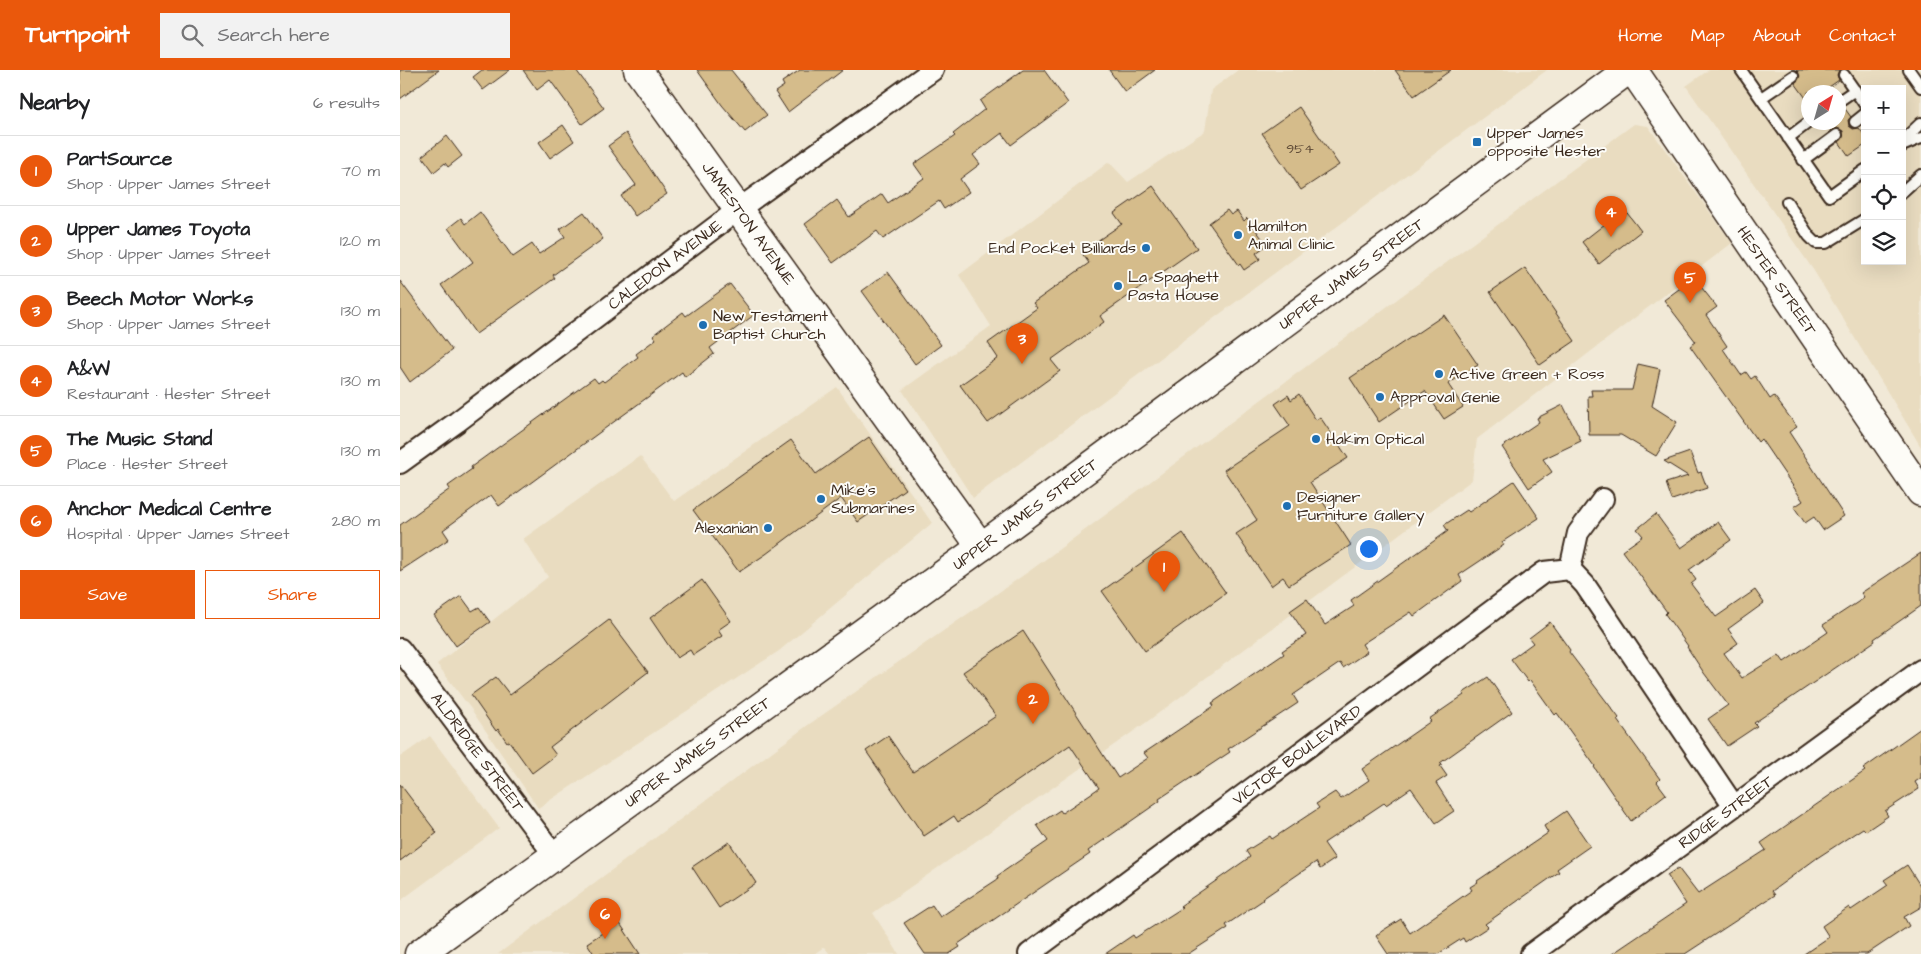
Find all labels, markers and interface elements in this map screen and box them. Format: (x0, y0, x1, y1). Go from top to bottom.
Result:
search box (160, 13, 510, 58)
text: Turnpoint (25, 18, 130, 52)
icon: search (178, 21, 206, 49)
text: Search here (218, 22, 330, 49)
text: Home (1618, 23, 1663, 48)
text: Map (1691, 23, 1725, 48)
text: About (1753, 23, 1801, 48)
text: Contact (1829, 23, 1896, 48)
north arrow (1801, 85, 1846, 130)
map controls (1861, 85, 1906, 265)
button: + (1861, 85, 1906, 130)
text: Nearby (20, 88, 90, 117)
text: 6 results (313, 92, 380, 114)
place label: Upper James opposite Hester (1487, 122, 1605, 162)
button: − (1861, 130, 1906, 175)
marker: Upper James opposite Hester (1471, 136, 1483, 148)
house number: 954 (1286, 139, 1314, 159)
text: PartSource (67, 146, 172, 173)
street label: JAMESTON AVENUE (696, 157, 801, 290)
text: 1 (35, 160, 37, 182)
text: 70 m (341, 160, 380, 182)
text: Shop · Upper James Street (67, 173, 270, 195)
button: locate (1861, 175, 1906, 220)
pin: 4 (1595, 196, 1627, 237)
street label: UPPER JAMES STREET (1274, 213, 1428, 335)
street label: CALEDON AVENUE (603, 214, 727, 315)
place label: Hamilton Animal Clinic (1248, 215, 1335, 255)
text: Upper James Toyota (67, 216, 250, 243)
button: layers (1861, 220, 1906, 265)
street label: HESTER STREET (1732, 222, 1822, 339)
marker: Hamilton Animal Clinic (1232, 229, 1244, 241)
text: 2 (31, 230, 41, 252)
text: 120 m (340, 230, 380, 252)
place label: End Pocket Billiards (989, 237, 1136, 259)
marker: End Pocket Billiards (1140, 242, 1152, 254)
text: Shop · Upper James Street (67, 243, 270, 265)
pin: 5 (1674, 262, 1706, 303)
place label: La Spaghett Pasta House (1128, 266, 1219, 306)
marker: La Spaghett Pasta House (1112, 280, 1124, 292)
text: Beech Motor Works (67, 286, 253, 313)
text: 3 (32, 300, 40, 322)
text: 130 m (341, 300, 380, 322)
place label: New Testament Baptist Church (713, 305, 828, 345)
text: Shop · Upper James Street (67, 313, 270, 335)
marker: New Testament Baptist Church (697, 319, 709, 331)
pin: 3 (1006, 323, 1038, 364)
text: A&W (67, 356, 110, 383)
place label: Active Green + Ross (1449, 363, 1605, 385)
marker: Active Green + Ross (1433, 368, 1445, 380)
text: 4 (31, 370, 41, 392)
text: 130 m (341, 370, 380, 392)
text: Restaurant · Hester Street (67, 383, 270, 405)
place label: Approval Genie (1390, 386, 1500, 408)
marker: Approval Genie (1374, 391, 1386, 403)
text: The Music Stand (67, 426, 212, 453)
place label: Hakim Optical (1326, 428, 1424, 450)
marker: Hakim Optical (1310, 433, 1322, 445)
text: 5 (30, 440, 42, 462)
text: 130 m (341, 440, 380, 462)
text: Place · Hester Street (67, 453, 228, 475)
street label: UPPER JAMES STREET (948, 453, 1102, 575)
place label: Mike's Submarines (831, 479, 915, 519)
place label: Designer Furniture Gallery (1297, 486, 1425, 527)
marker: Mike's Submarines (815, 493, 827, 505)
text: Anchor Medical Centre (67, 496, 271, 523)
marker: Designer Furniture Gallery (1281, 500, 1293, 512)
text: 6 (31, 510, 41, 532)
text: 280 m (332, 510, 380, 532)
place label: Alexanian (694, 517, 758, 539)
marker: Alexanian (762, 522, 774, 534)
text: Hospital · Upper James Street (67, 523, 289, 545)
your location (1356, 536, 1382, 562)
pin: 1 (1148, 551, 1180, 592)
button: Save (20, 570, 195, 619)
button: Share (205, 570, 380, 619)
pin: 2 (1017, 683, 1049, 724)
street label: ALDRIDGE STREET (426, 688, 529, 816)
street label: UPPER JAMES STREET (620, 692, 775, 813)
street label: VICTOR BOULEVARD (1228, 700, 1366, 810)
street label: RIDGE STREET (1674, 770, 1777, 854)
pin: 6 (589, 898, 621, 939)

